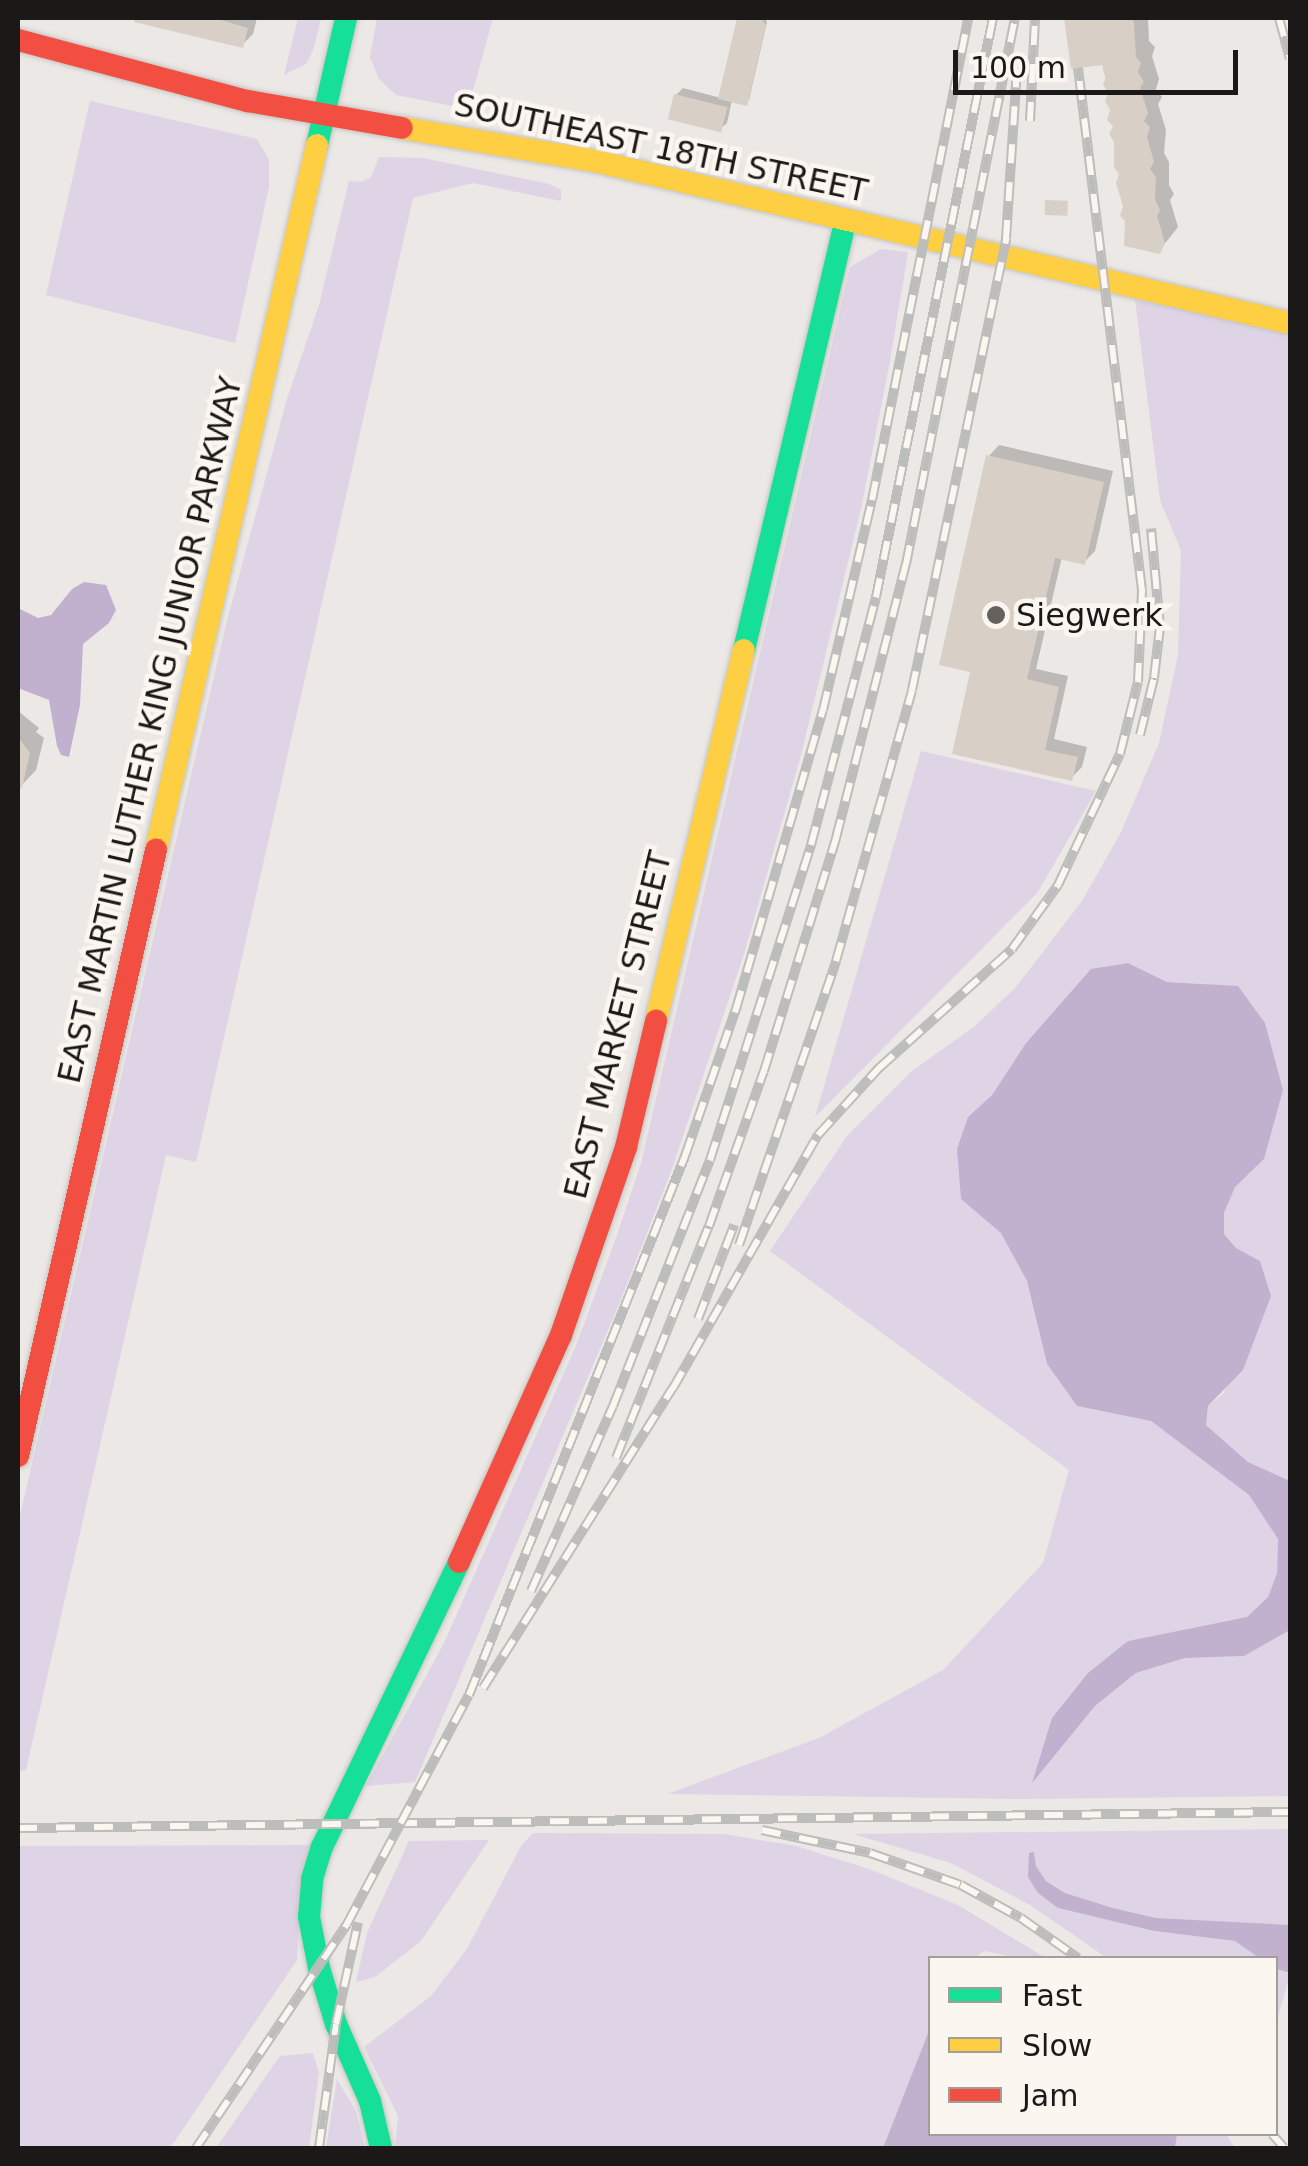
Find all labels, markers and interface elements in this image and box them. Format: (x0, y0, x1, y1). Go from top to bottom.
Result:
scale bar (958, 30, 1243, 92)
text: 100 m (970, 50, 1066, 85)
street label: SOUTHEAST 18TH STREET (451, 85, 871, 211)
street label: EAST MARTIN LUTHER KING JUNIOR PARKWAY (50, 373, 250, 1087)
place label: Siegwerk (1016, 596, 1163, 634)
marker: Siegwerk (985, 604, 1007, 626)
street label: EAST MARKET STREET (556, 847, 680, 1203)
legend (928, 1956, 1278, 2136)
text: Fast (1022, 1978, 1082, 2013)
text: Slow (1022, 2028, 1092, 2063)
text: Jam (1022, 2078, 1078, 2113)

